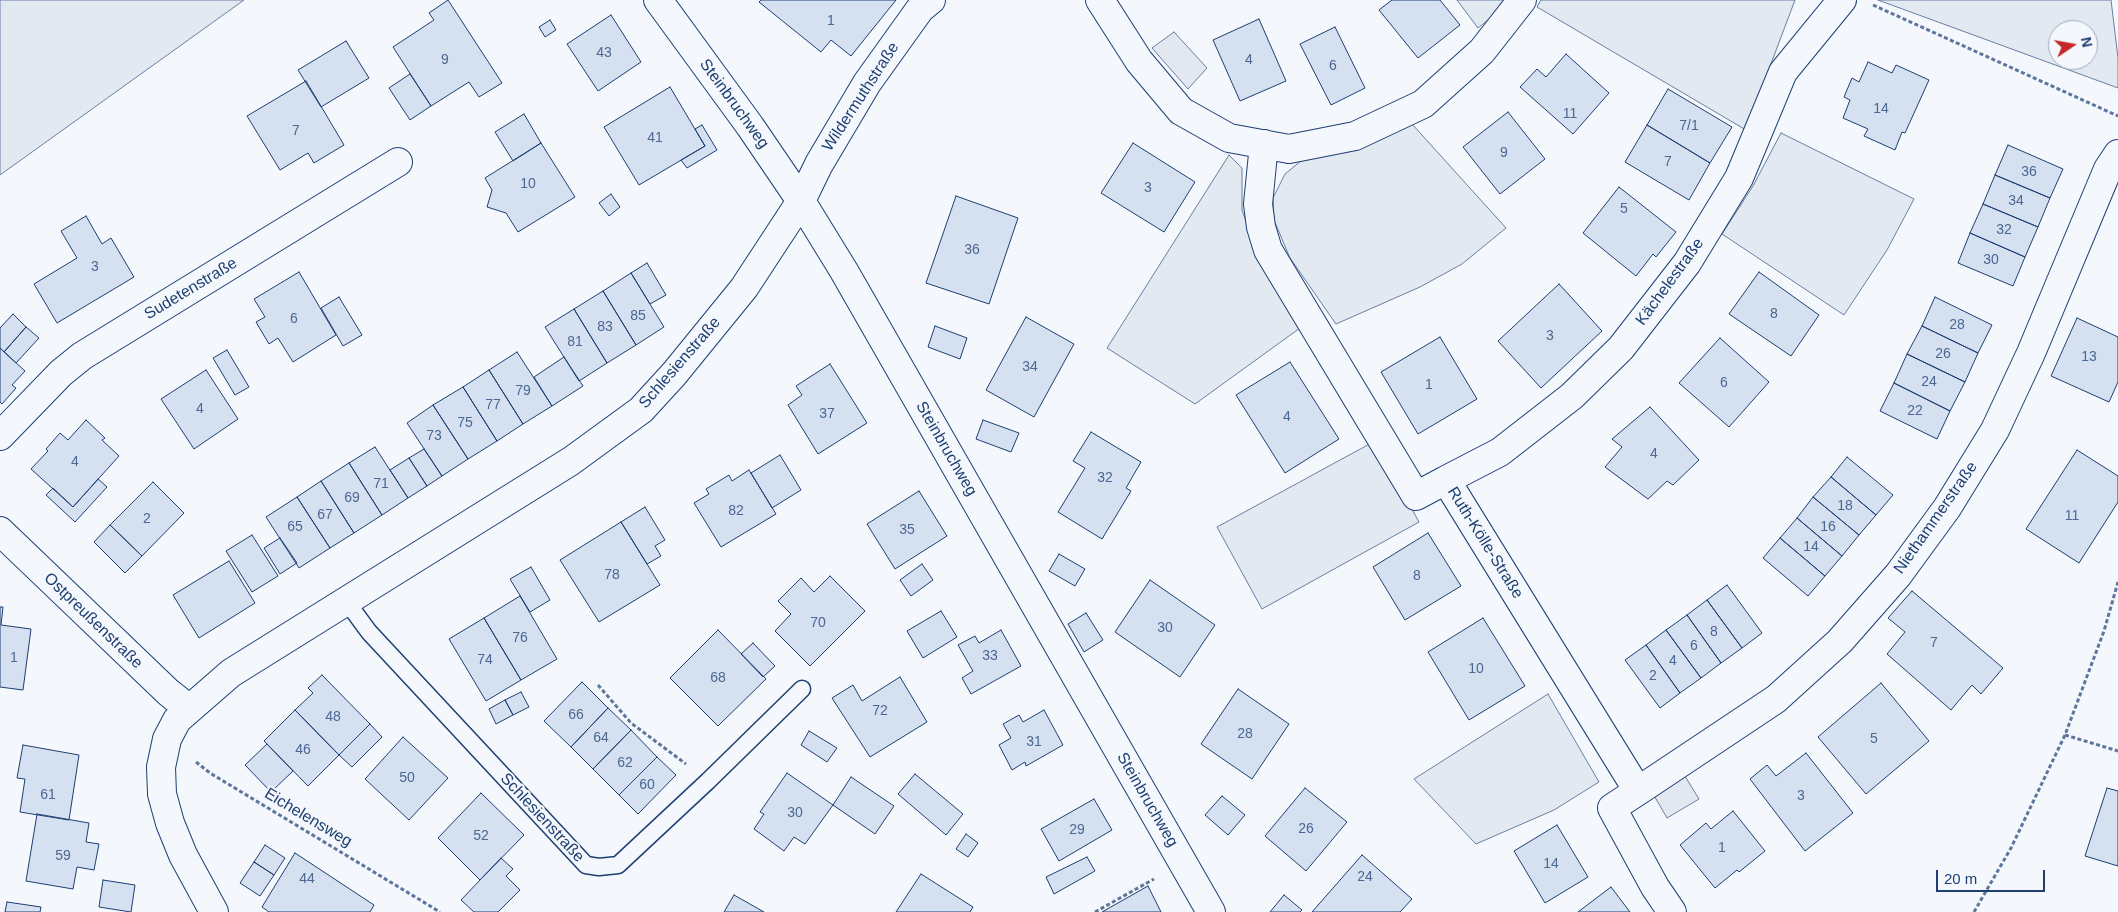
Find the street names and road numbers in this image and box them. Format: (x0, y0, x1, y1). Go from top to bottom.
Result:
street label: Wildermuthstraße (819, 39, 903, 155)
street label: Steinbruchweg (695, 56, 773, 152)
street label: Kächelestraße (1632, 235, 1708, 329)
street label: Sudetenstraße (141, 254, 241, 324)
street label: Schlesienstraße (635, 313, 725, 413)
street label: Steinbruchweg (911, 398, 981, 500)
street label: Niethammerstraße (1890, 458, 1982, 578)
street label: Ruth-Kölle-Straße (1443, 484, 1527, 602)
street label: Ostpreußenstraße (40, 569, 146, 673)
street label: Steinbruchweg (1112, 749, 1182, 851)
street label: Schlesienstraße (496, 770, 588, 866)
street label: Eichelensweg (261, 784, 355, 852)

